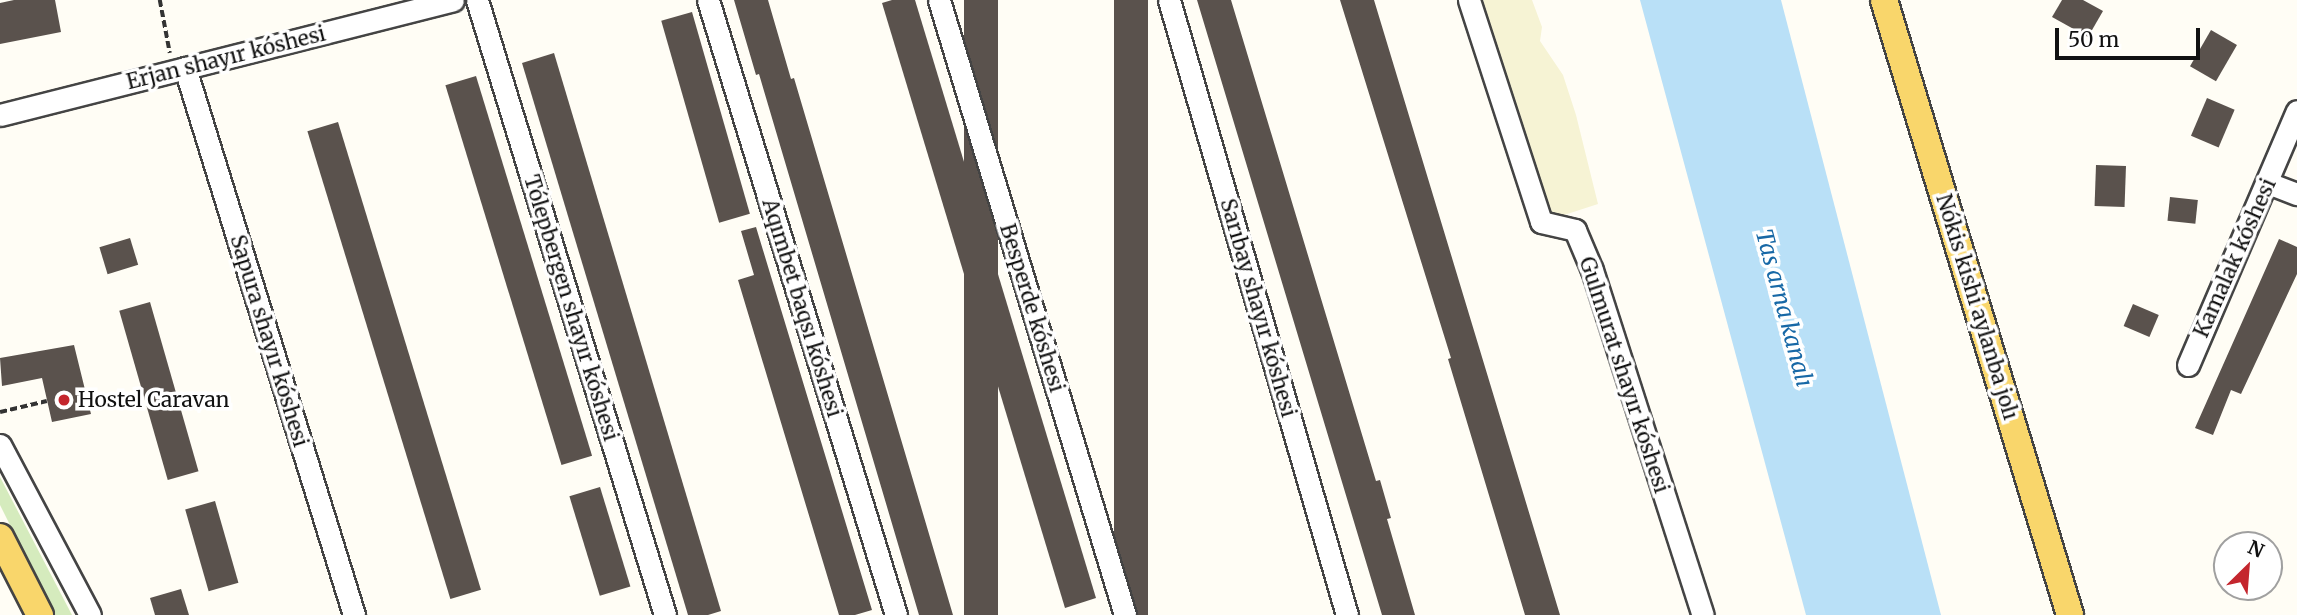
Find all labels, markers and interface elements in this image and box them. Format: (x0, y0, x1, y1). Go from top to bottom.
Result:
scale bar (2059, 14, 2204, 58)
street label: Erjan shayır kóshesi (124, 21, 328, 95)
text: 50 m (2068, 26, 2119, 53)
street label: Tólepbergen shayır kóshesi (518, 172, 624, 444)
street label: Kamalak kóshesi (2189, 175, 2281, 341)
street label: Nókis kishi aylanba jolı (1931, 191, 2023, 423)
street label: Aqımbet baqsı kóshesi (757, 196, 847, 420)
street label: Sarıbay shayır kóshesi (1215, 196, 1301, 420)
street label: Besperde kóshesi (994, 221, 1070, 395)
water label: Tas arna kanalı (1750, 226, 1818, 390)
street label: Sapura shayır kóshesi (225, 232, 313, 450)
street label: Gulmurat shayır kóshesi (1574, 254, 1674, 496)
place label: Hostel Caravan (78, 387, 230, 413)
marker: Hostel Caravan (56, 392, 72, 408)
north arrow (2213, 531, 2283, 601)
text: N (2244, 535, 2268, 563)

